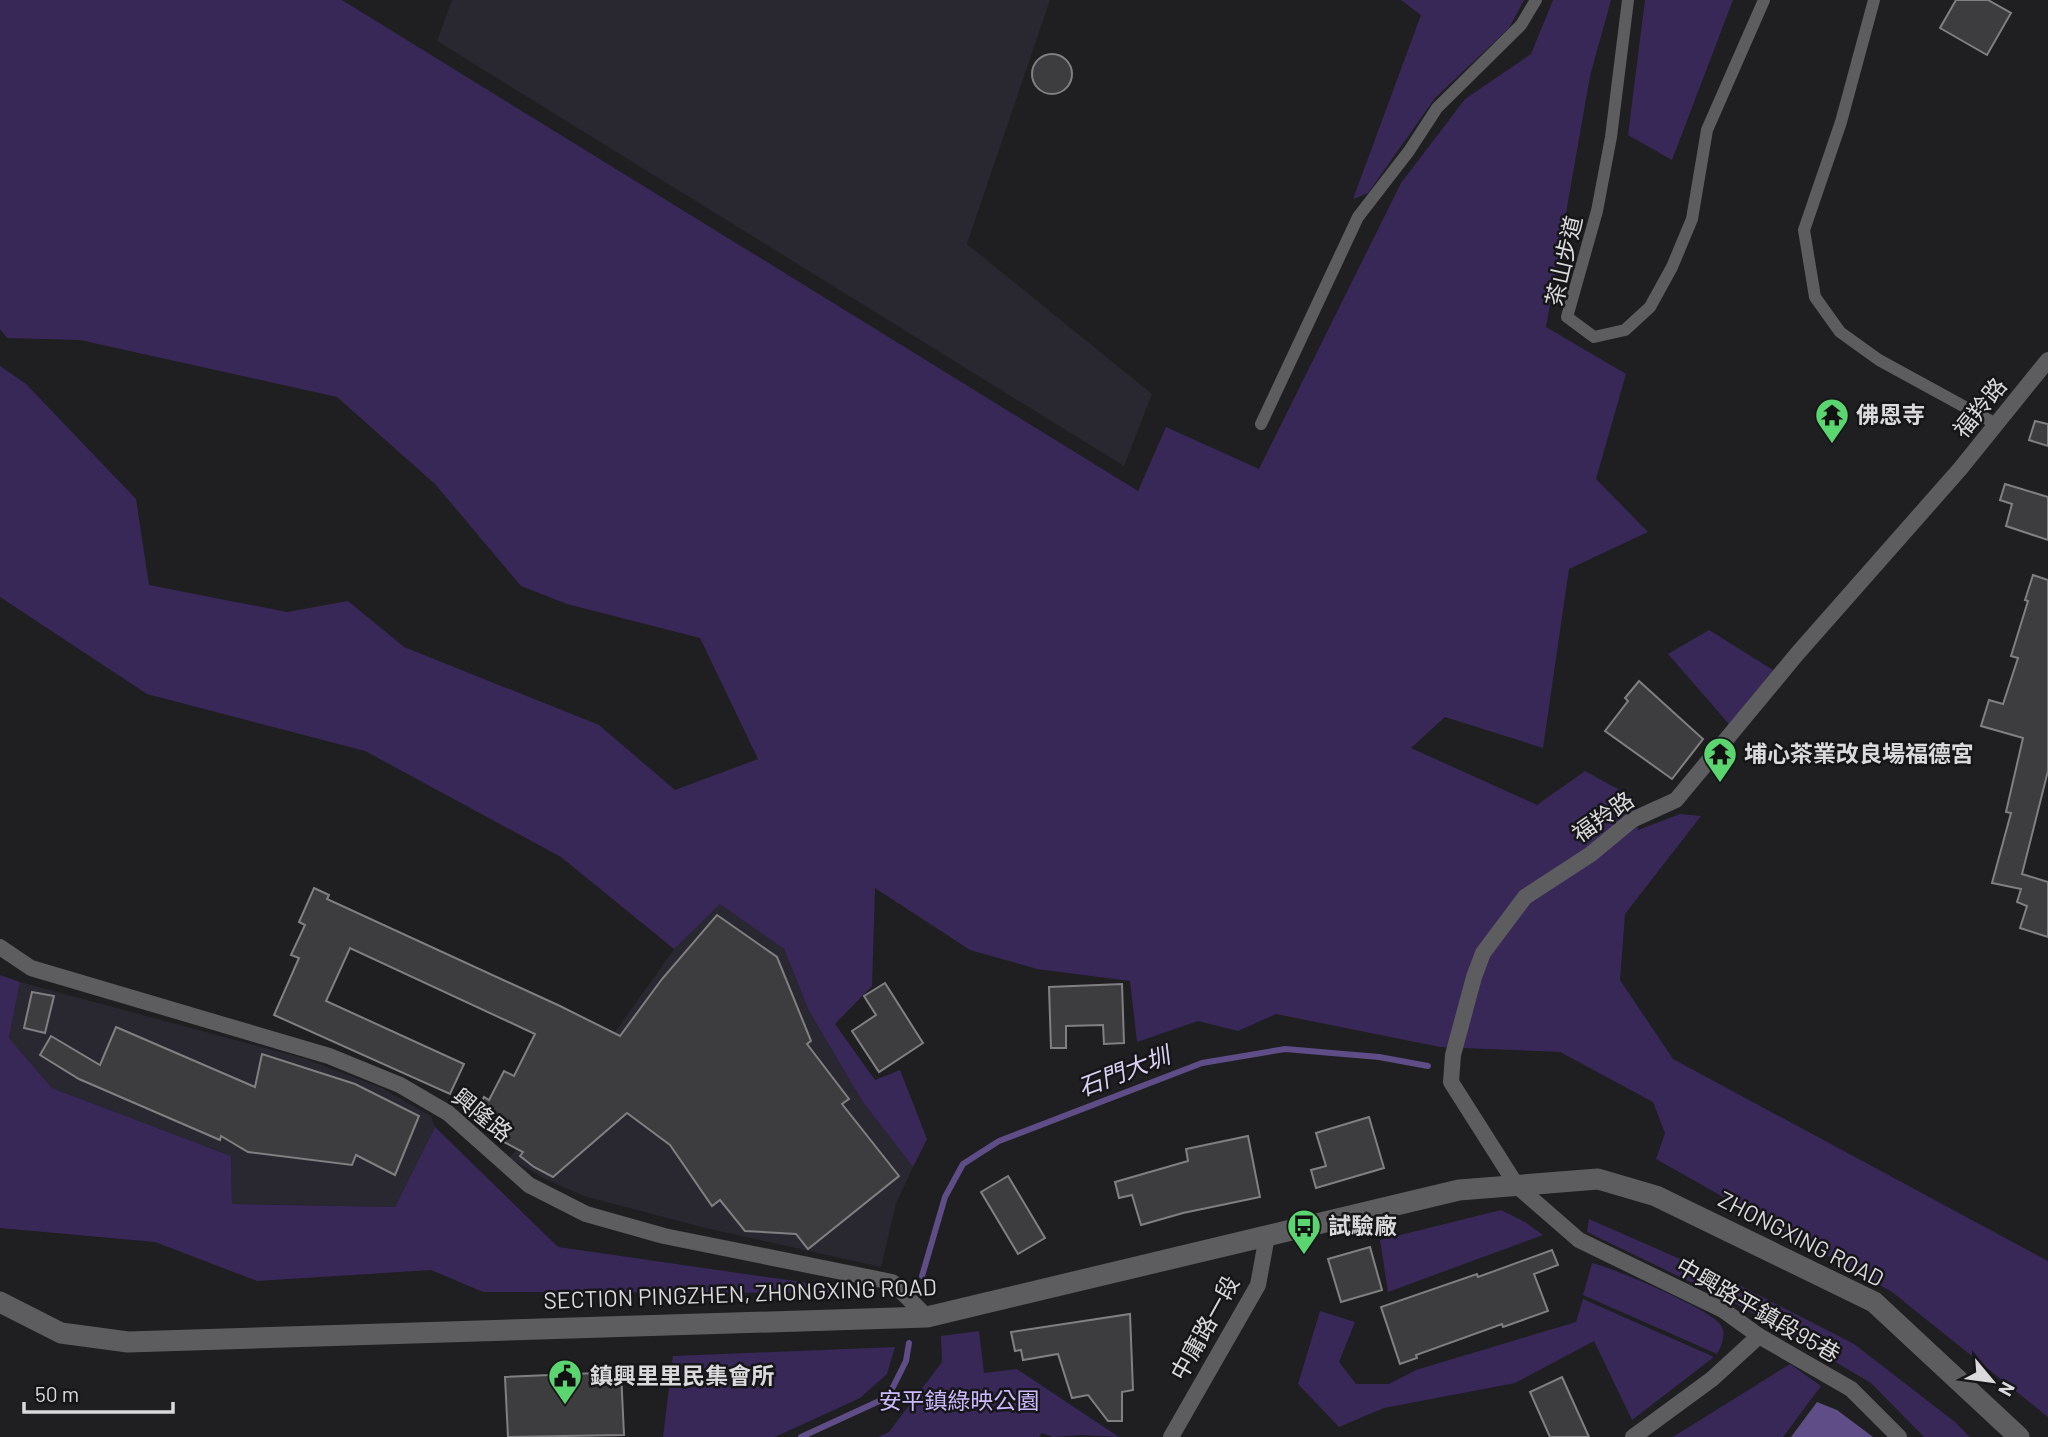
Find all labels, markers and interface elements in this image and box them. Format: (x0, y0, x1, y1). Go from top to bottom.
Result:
street label: 茶山步道 (1539, 213, 1587, 309)
street label: 福羚路 (1947, 372, 2012, 443)
temple icon: 佛恩寺 (1813, 396, 1851, 445)
place label: 佛恩寺 (1856, 400, 1925, 428)
temple icon: 埔心茶業改良場福德宮 (1701, 735, 1739, 784)
place label: 埔心茶業改良場福德宮 (1744, 739, 1974, 767)
street label: 福羚路 (1566, 785, 1639, 847)
water label: 石門大圳 (1073, 1039, 1176, 1101)
street label: 興隆路 (447, 1082, 518, 1147)
street label: ZHONGXING ROAD (1714, 1184, 1889, 1292)
bus stop icon: 試驗廠 (1285, 1207, 1323, 1256)
place label: 試驗廠 (1328, 1211, 1397, 1239)
street label: 中興路平鎮段95巷 (1671, 1251, 1846, 1367)
street label: 中庸路一段 (1164, 1270, 1244, 1385)
street label: SECTION PINGZHEN, ZHONGXING ROAD (543, 1272, 937, 1314)
north arrow (1957, 1346, 2027, 1416)
public building icon: 鎮興里里民集會所 (546, 1357, 584, 1406)
place label: 鎮興里里民集會所 (590, 1361, 774, 1389)
scale bar (24, 1370, 173, 1414)
text: N (1994, 1378, 2020, 1401)
text: 50 m (35, 1381, 79, 1406)
park label: 安平鎮綠映公園 (879, 1386, 1040, 1414)

